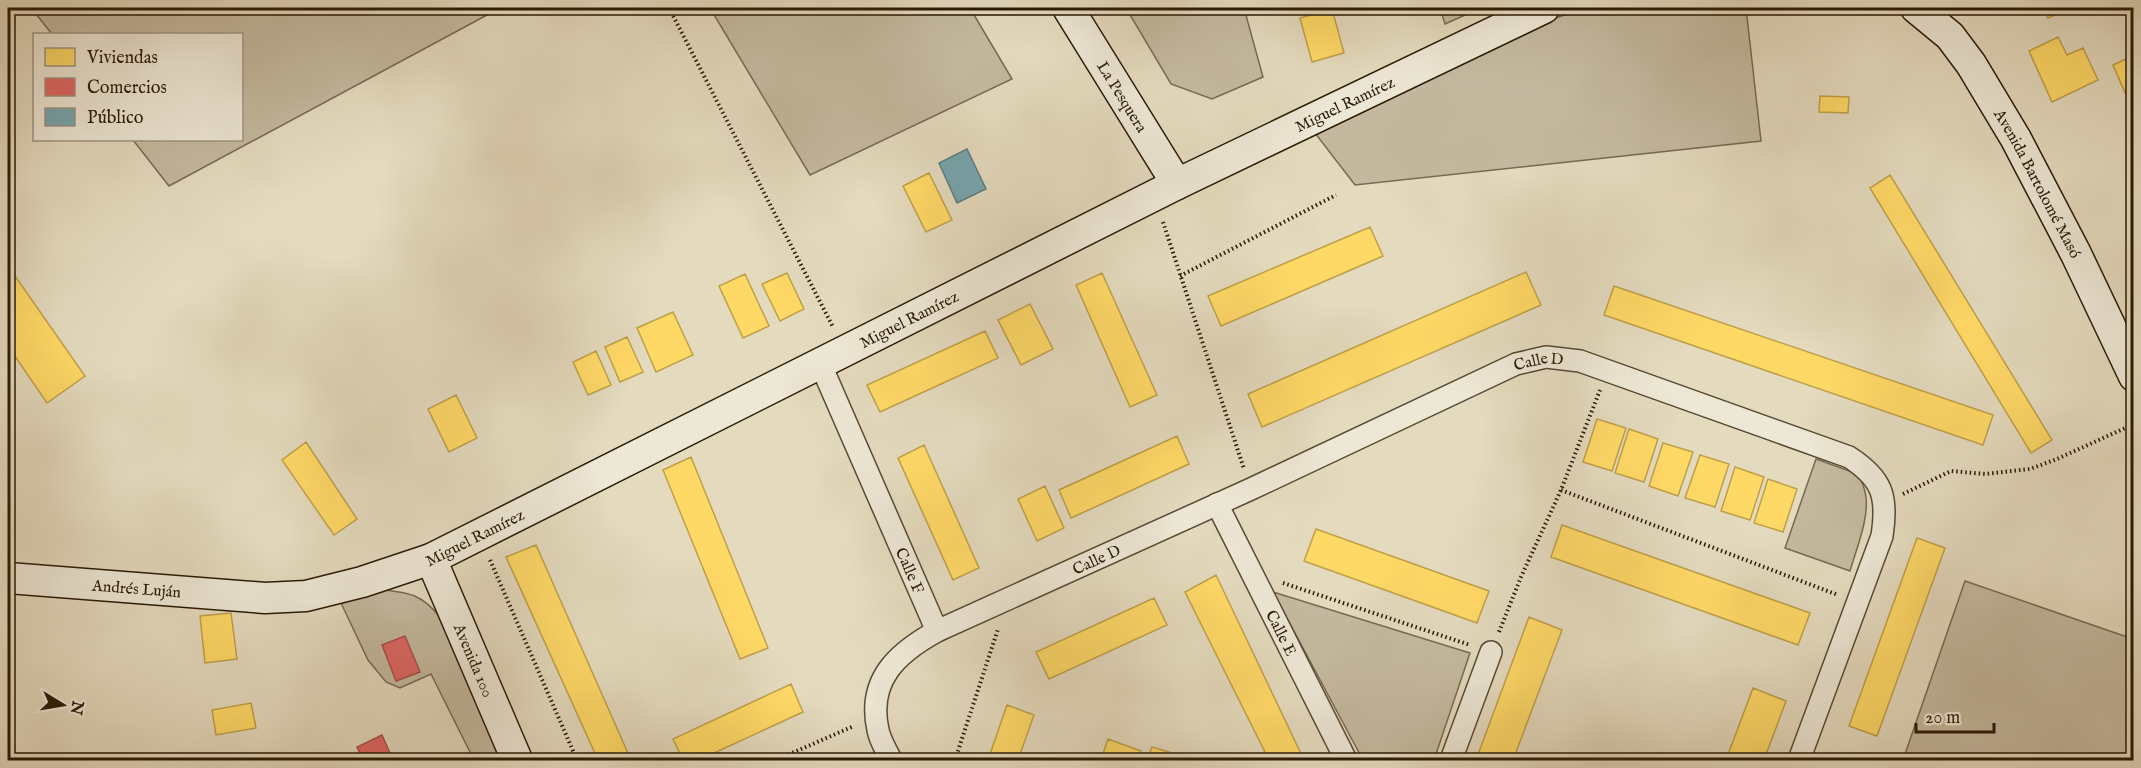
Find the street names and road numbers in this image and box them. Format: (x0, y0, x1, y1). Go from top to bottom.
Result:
street label: La Pesquera (1091, 58, 1151, 137)
street label: Miguel Ramírez (1292, 73, 1398, 138)
street label: Avenida Bartolomé Masó (1988, 105, 2085, 262)
street label: Miguel Ramírez (857, 287, 962, 354)
street label: Calle D (1512, 349, 1565, 376)
street label: Miguel Ramírez (423, 506, 528, 572)
street label: Calle D (1070, 541, 1124, 580)
street label: Calle F (890, 545, 927, 597)
street label: Andrés Luján (90, 576, 182, 603)
street label: Calle E (1260, 607, 1300, 660)
street label: Avenida 100 (447, 620, 497, 701)

